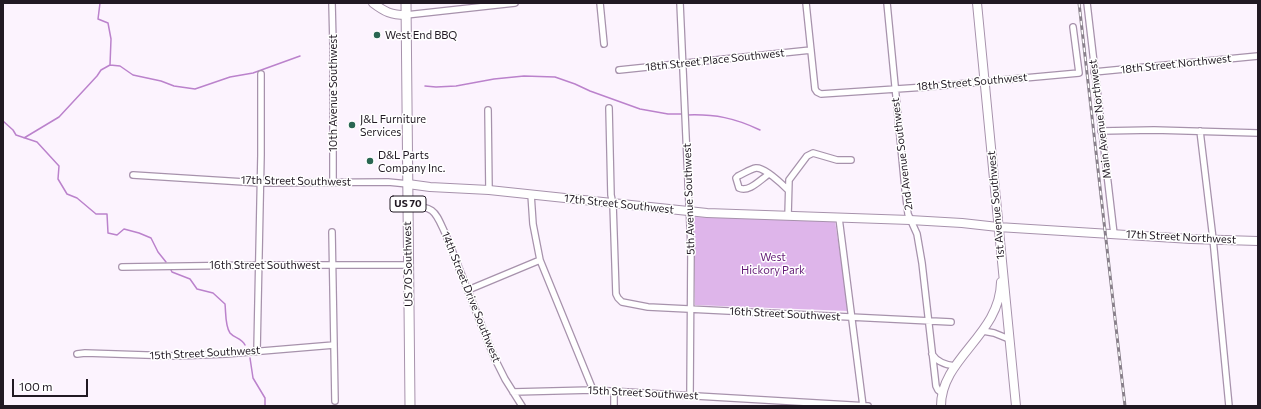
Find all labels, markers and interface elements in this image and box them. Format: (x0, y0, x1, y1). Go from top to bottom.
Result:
place label: West End BBQ (385, 28, 457, 42)
marker: West End BBQ (372, 30, 382, 40)
street label: 10th Avenue Southwest (326, 34, 340, 152)
street label: 18th Street Place Southwest (645, 46, 785, 74)
street label: 18th Street Northwest (1120, 52, 1232, 76)
street label: Main Avenue Northwest (1086, 59, 1114, 179)
street label: 18th Street Southwest (916, 71, 1028, 93)
street label: 2nd Avenue Southwest (889, 97, 915, 211)
place label: J&L Furniture Services (360, 112, 426, 138)
marker: J&L Furniture Services (347, 120, 357, 130)
street label: 5th Avenue Southwest (680, 143, 698, 255)
place label: D&L Parts Company Inc. (378, 148, 445, 174)
street label: 1st Avenue Southwest (985, 150, 1007, 260)
marker: D&L Parts Company Inc. (365, 156, 375, 166)
street label: 17th Street Southwest (241, 173, 351, 189)
street label: 17th Street Southwest (563, 192, 675, 216)
road number: US 70 (390, 196, 426, 212)
street label: US 70 Southwest (401, 221, 415, 307)
street label: 17th Street Northwest (1125, 228, 1237, 246)
street label: 14th Street Drive Southwest (439, 230, 503, 364)
park label: West Hickory Park (741, 250, 805, 276)
street label: 16th Street Southwest (209, 258, 321, 272)
street label: 16th Street Southwest (729, 304, 841, 324)
street label: 15th Street Southwest (149, 344, 261, 362)
scale bar (14, 371, 90, 397)
text: 100 m (19, 379, 53, 393)
street label: 15th Street Southwest (587, 384, 699, 402)

